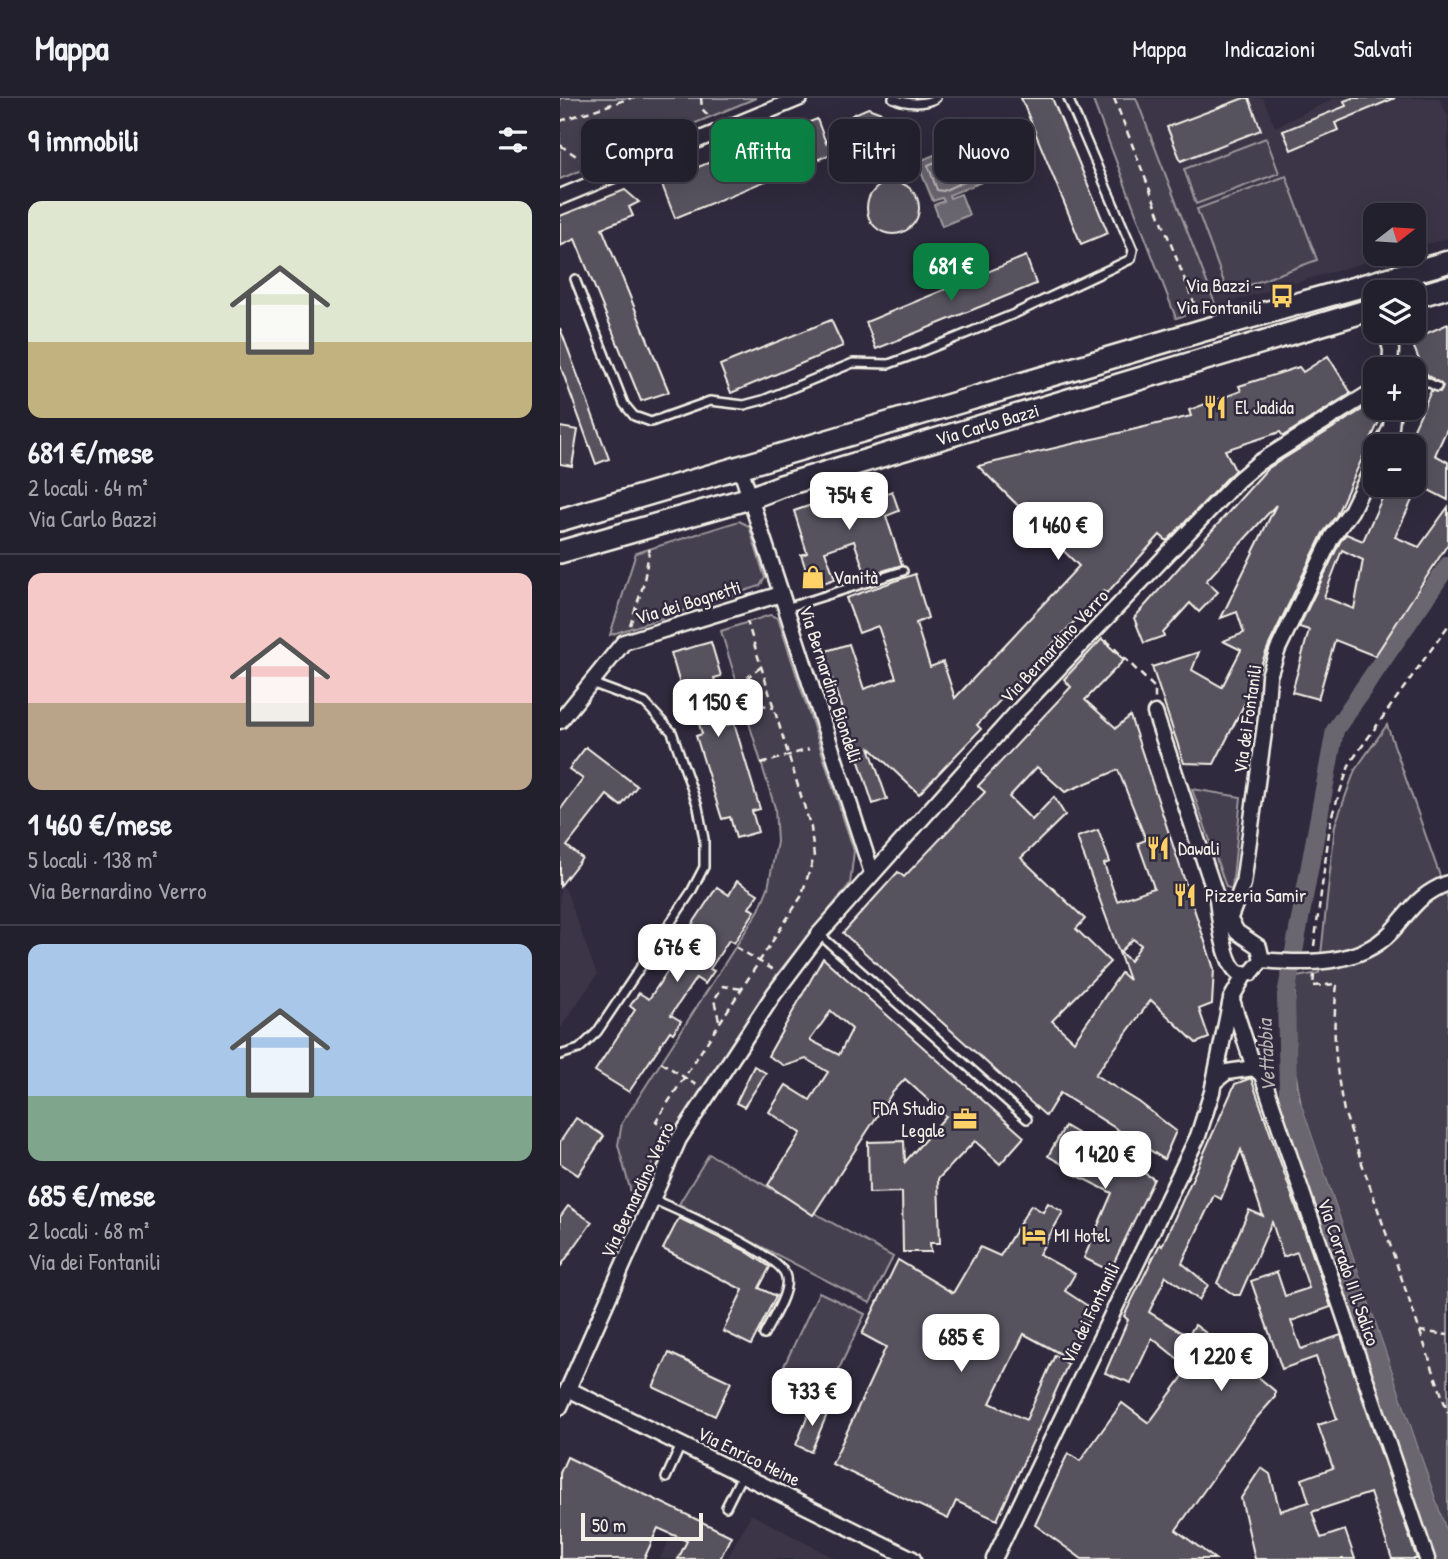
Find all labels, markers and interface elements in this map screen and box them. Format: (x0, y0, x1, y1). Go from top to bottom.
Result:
text: Mappa (35, 26, 109, 70)
text: Mappa (1132, 32, 1186, 64)
text: Indicazioni (1224, 32, 1316, 64)
text: Salvati (1354, 32, 1413, 64)
chip: Compra (581, 119, 697, 182)
chip: Affitta (711, 119, 815, 182)
chip: Filtri (829, 119, 920, 182)
chip: Nuovo (934, 119, 1034, 182)
text: 9 immobili (28, 120, 139, 160)
icon: filters (494, 121, 532, 159)
north arrow (1363, 203, 1426, 266)
map controls (1363, 203, 1426, 497)
pin: 681 € (902, 244, 1000, 303)
icon: home (217, 247, 343, 373)
text: 681 € (929, 250, 973, 281)
place label: Via Bazzi - Via Fontanili (1176, 272, 1262, 320)
button: layers (1363, 280, 1426, 343)
bus stop icon: Via Bazzi - Via Fontanili (1268, 282, 1296, 310)
button: + (1363, 357, 1426, 420)
restaurant icon: El Jadida (1201, 393, 1229, 421)
place label: El Jadida (1235, 394, 1294, 420)
street label: Via Carlo Bazzi (932, 397, 1042, 452)
text: 681 €/mese (28, 432, 154, 472)
button: − (1363, 434, 1426, 497)
text: 2 locali · 64 m² (28, 472, 148, 503)
pin: 754 € (800, 472, 898, 532)
text: 754 € (826, 479, 872, 510)
text: Via Carlo Bazzi (28, 503, 157, 534)
pin: 1 460 € (993, 503, 1123, 562)
text: 1 460 € (1029, 509, 1087, 540)
shop icon: Vanità (799, 563, 827, 591)
place label: Vanità (833, 564, 879, 590)
street label: Via dei Bognetti (632, 574, 744, 630)
street label: Via Bernardino Verro (994, 583, 1114, 709)
street label: Via Bernardino Biondelli (793, 602, 869, 766)
icon: home (217, 619, 343, 745)
street label: Via dei Fontanili (1226, 663, 1268, 775)
pin: 1 150 € (653, 680, 783, 739)
text: 1 150 € (689, 686, 747, 717)
text: 1 460 €/mese (28, 804, 172, 844)
restaurant icon: Dawali (1144, 834, 1172, 862)
place label: Dawali (1178, 835, 1220, 861)
text: 5 locali · 138 m² (28, 844, 158, 875)
text: Via Bernardino Verro (28, 875, 206, 906)
restaurant icon: Pizzeria Samir (1171, 881, 1199, 909)
place label: Pizzeria Samir (1205, 882, 1307, 908)
pin: 676 € (628, 924, 726, 984)
text: 676 € (654, 931, 700, 962)
icon: home (217, 990, 343, 1116)
water label: Vettabbia (1249, 1016, 1282, 1093)
place label: FDA Studio Legale (872, 1095, 945, 1143)
office icon: FDA Studio Legale (951, 1105, 979, 1133)
street label: Via Bernardino Verro (594, 1117, 680, 1262)
pin: 1 420 € (1040, 1132, 1170, 1191)
text: 1 420 € (1075, 1138, 1135, 1169)
text: 685 €/mese (28, 1175, 156, 1215)
street label: Via Corrado II Il Salico (1312, 1195, 1386, 1349)
text: 2 locali · 68 m² (28, 1215, 149, 1246)
hotel icon: MI Hotel (1020, 1221, 1048, 1249)
place label: MI Hotel (1054, 1222, 1111, 1248)
text: Via dei Fontanili (28, 1246, 161, 1277)
street label: Via dei Fontanili (1054, 1258, 1126, 1368)
pin: 685 € (912, 1314, 1010, 1374)
text: 685 € (938, 1321, 984, 1352)
pin: 1 220 € (1156, 1334, 1286, 1393)
text: 1 220 € (1190, 1340, 1252, 1371)
pin: 733 € (763, 1368, 861, 1428)
text: 733 € (788, 1375, 836, 1406)
street label: Via Enrico Heine (693, 1420, 805, 1492)
scale bar (581, 1510, 704, 1542)
text: 50 m (592, 1512, 626, 1538)

